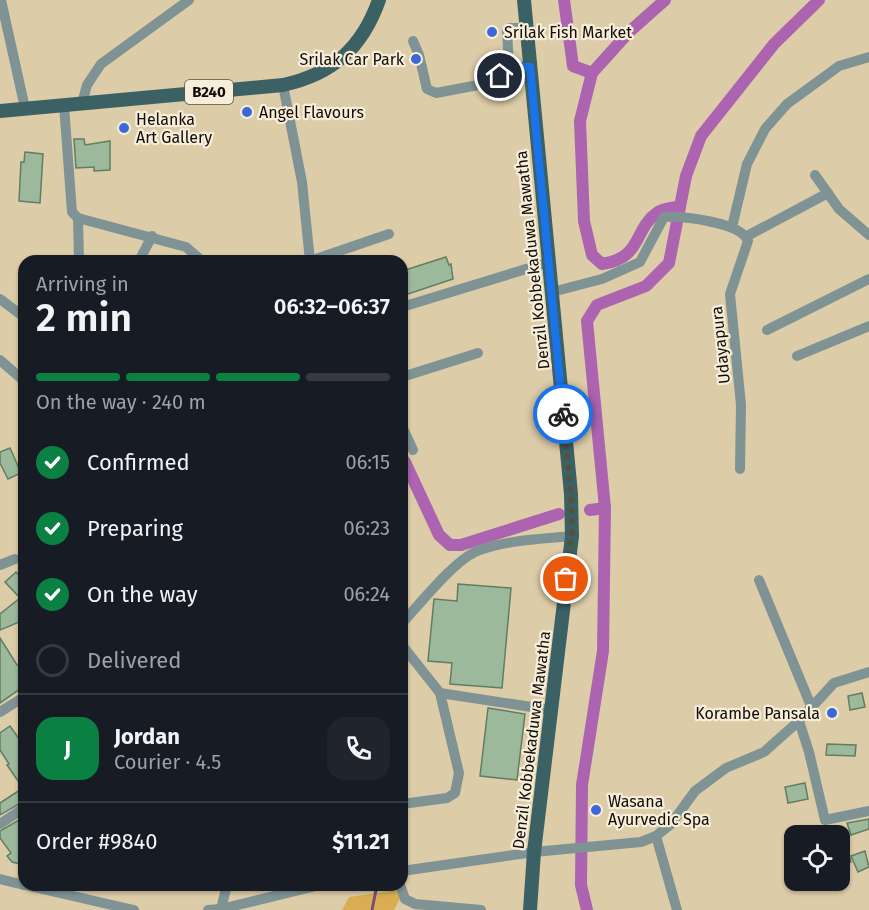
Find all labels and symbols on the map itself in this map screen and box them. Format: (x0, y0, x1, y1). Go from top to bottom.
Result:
place label: Srilak Fish Market (504, 23, 632, 42)
marker: Srilak Fish Market (485, 25, 499, 39)
place label: Srilak Car Park (299, 50, 405, 69)
pin (474, 50, 525, 101)
marker: Srilak Car Park (409, 52, 423, 66)
road number: B240 (185, 80, 233, 104)
place label: Angel Flavours (259, 103, 364, 122)
marker: Angel Flavours (240, 105, 254, 119)
place label: Helanka Art Gallery (136, 110, 212, 147)
marker: Helanka Art Gallery (117, 121, 131, 135)
street label: Denzil Kobbekaduwa Mawatha (512, 150, 553, 370)
street label: Udayapura (707, 305, 734, 385)
courier (533, 384, 593, 444)
pin (540, 553, 591, 604)
street label: Denzil Kobbekaduwa Mawatha (509, 630, 554, 850)
place label: Korambe Pansala (695, 704, 820, 723)
marker: Korambe Pansala (825, 706, 839, 720)
place label: Wasana Ayurvedic Spa (608, 792, 710, 829)
marker: Wasana Ayurvedic Spa (589, 803, 603, 817)

